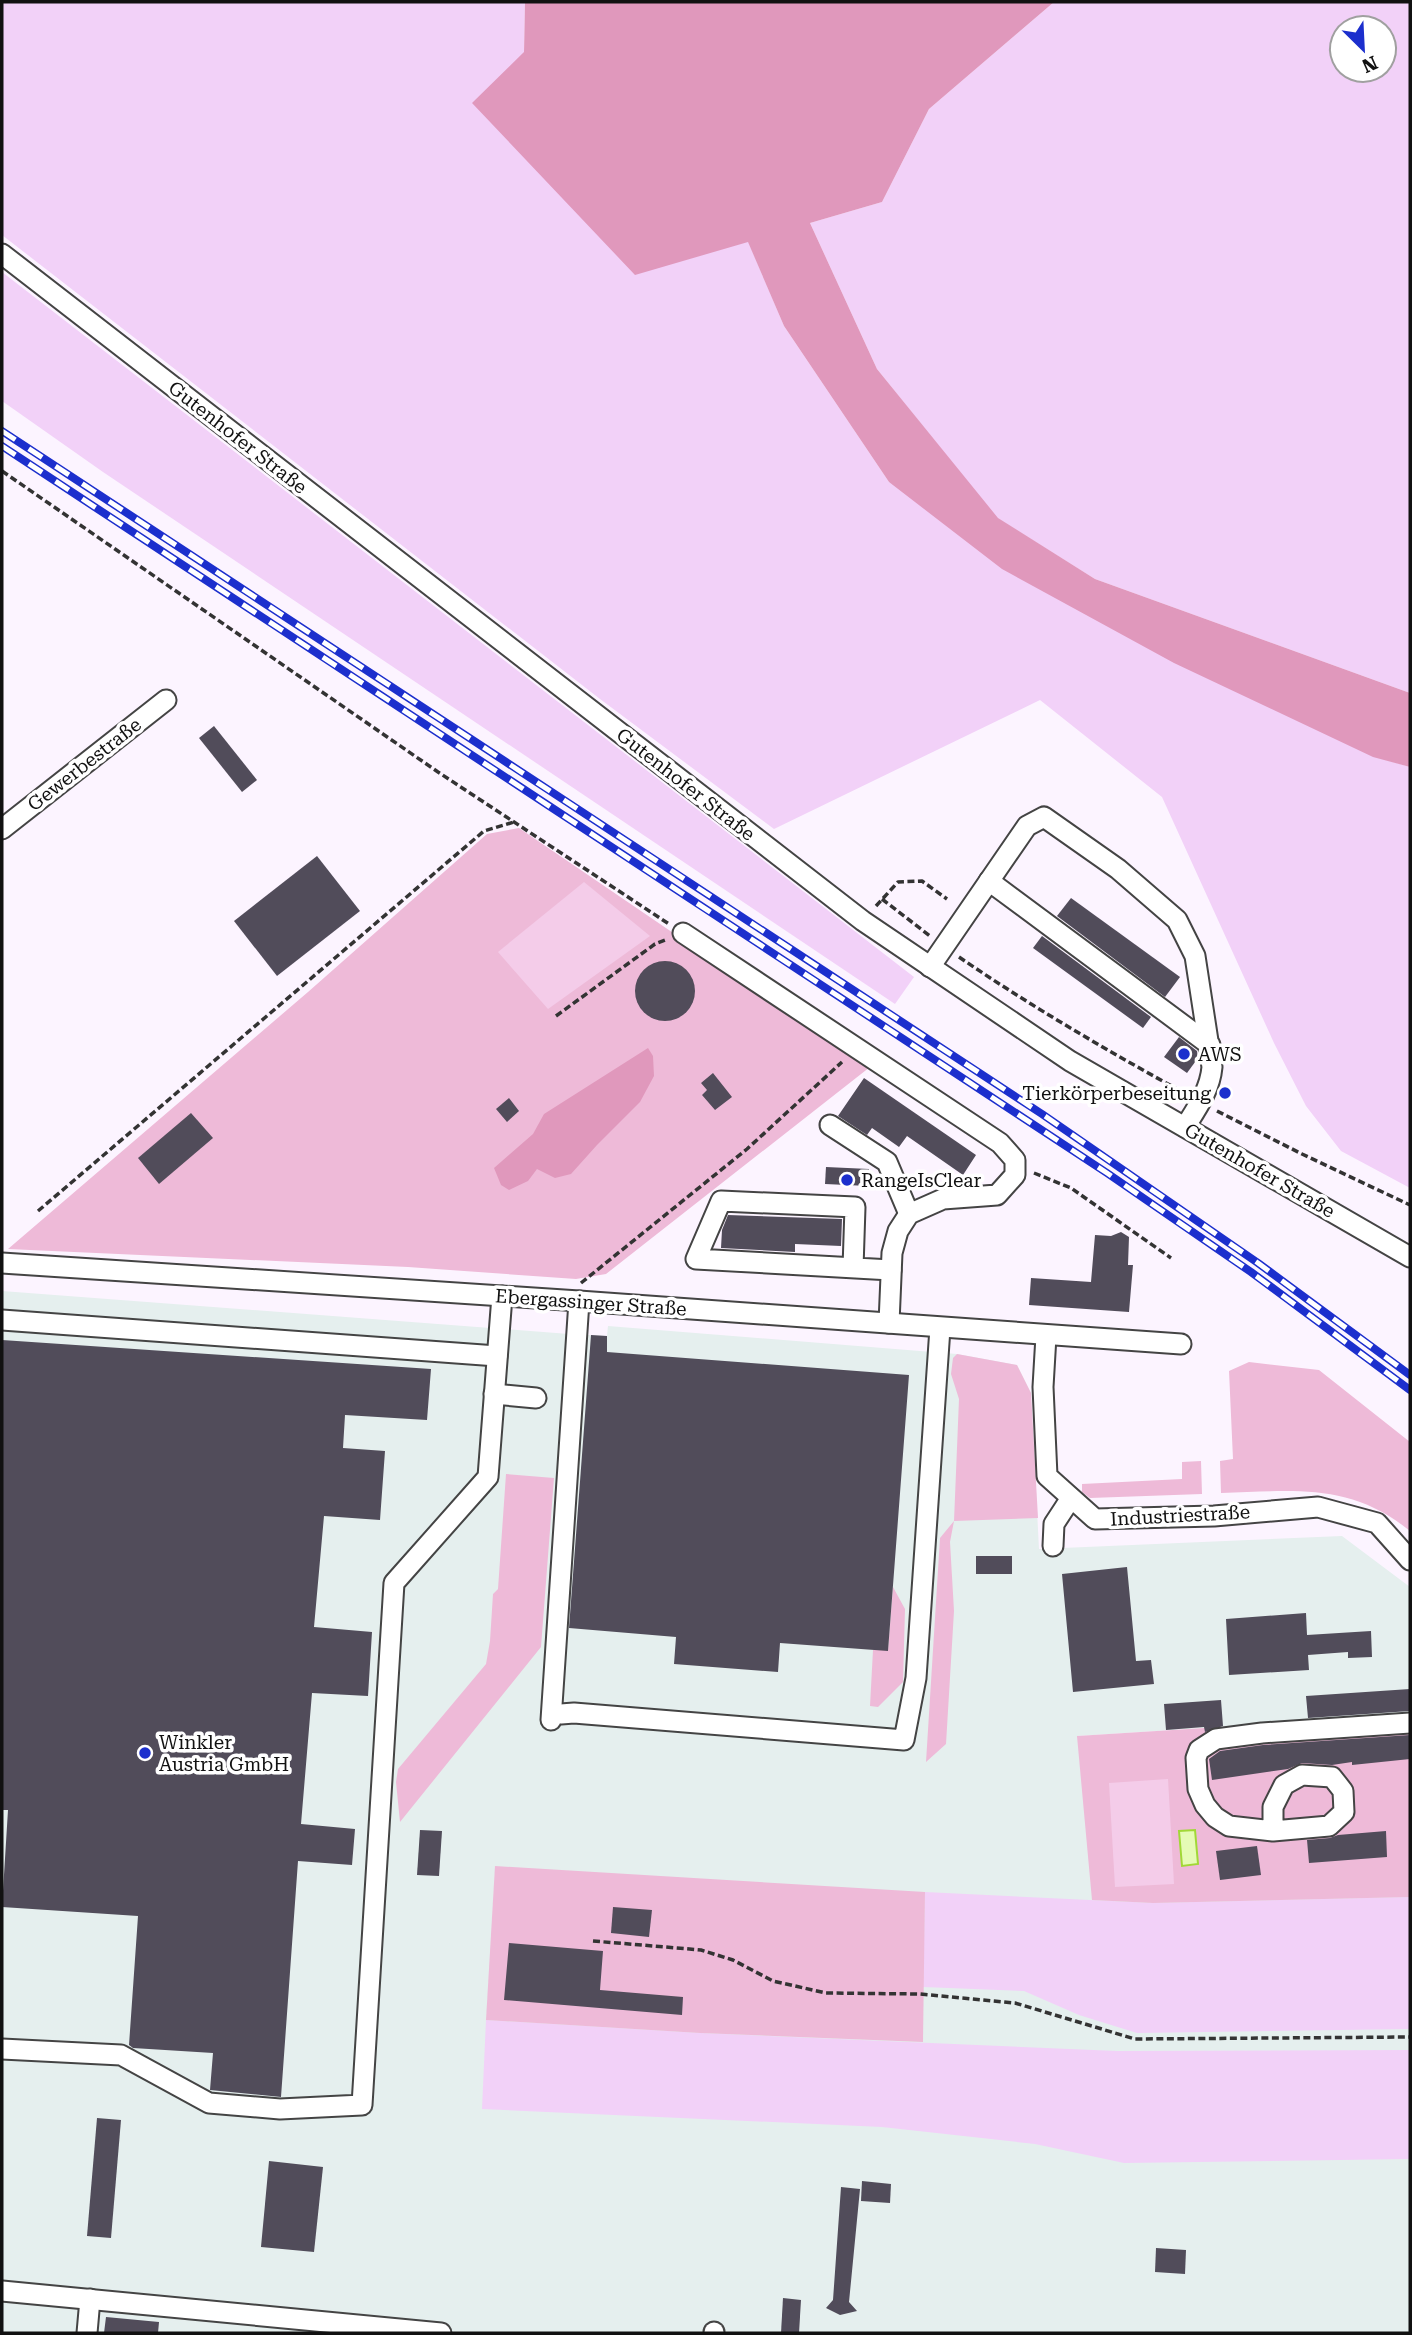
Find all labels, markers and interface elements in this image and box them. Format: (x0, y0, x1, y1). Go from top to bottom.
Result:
north arrow (1328, 14, 1398, 84)
text: N (1358, 51, 1381, 78)
street label: Gutenhofer Straße (164, 376, 312, 499)
street label: Gewerbestraße (23, 713, 146, 816)
street label: Gutenhofer Straße (612, 723, 760, 846)
place label: AWS (1198, 1043, 1242, 1066)
marker: AWS (1176, 1046, 1192, 1062)
place label: Tierkörperbeseitung (1022, 1082, 1211, 1105)
marker: Tierkörperbeseitung (1217, 1085, 1233, 1101)
street label: Gutenhofer Straße (1181, 1118, 1339, 1223)
place label: RangeIsClear (861, 1169, 982, 1192)
marker: RangeIsClear (839, 1172, 855, 1188)
street label: Ebergassinger Straße (494, 1284, 687, 1321)
street label: Industriestraße (1109, 1500, 1251, 1531)
place label: Winkler Austria GmbH (159, 1731, 289, 1776)
marker: Winkler Austria GmbH (137, 1745, 153, 1761)

